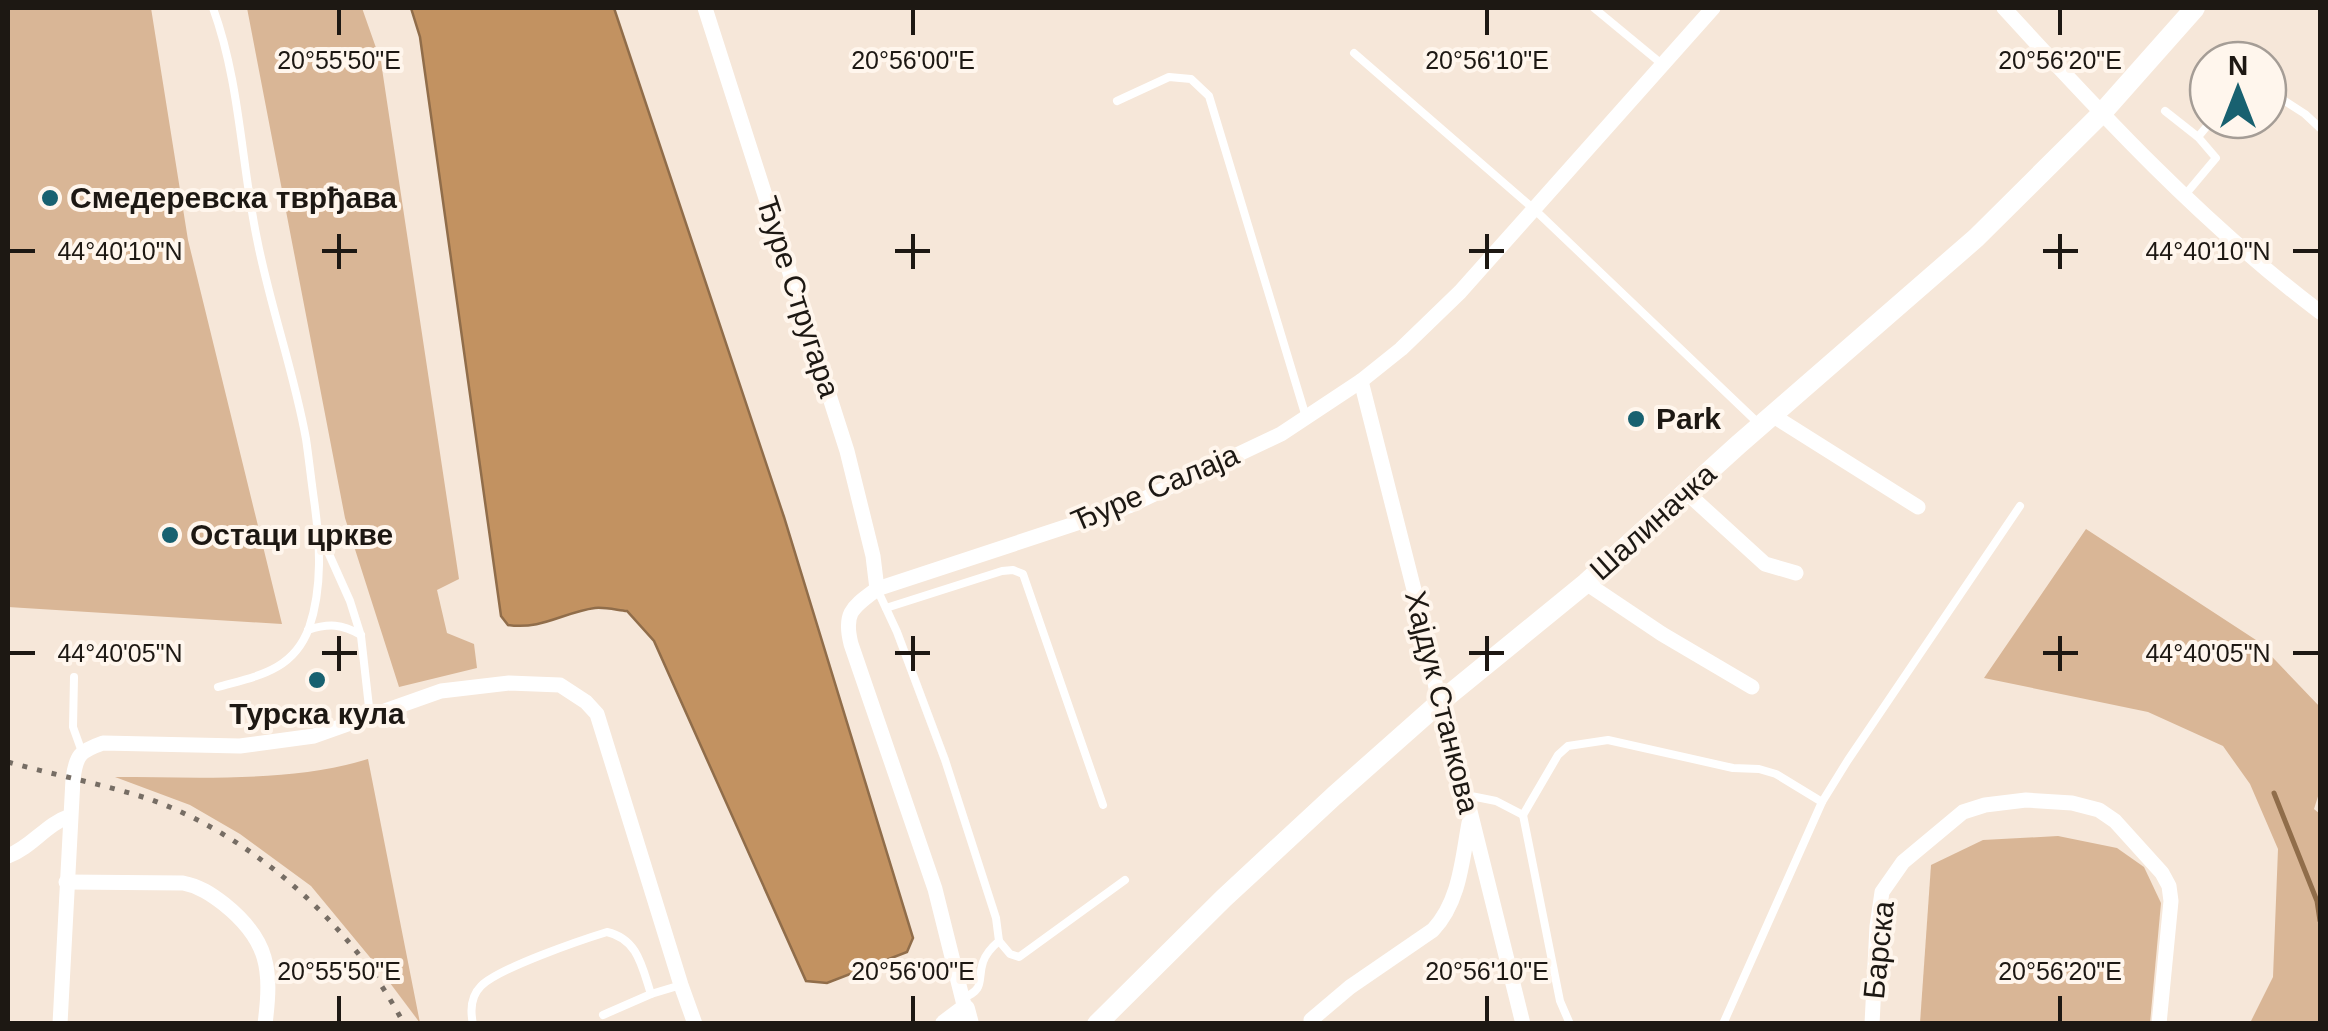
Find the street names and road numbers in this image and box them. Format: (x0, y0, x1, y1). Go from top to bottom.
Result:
street label: Ђуре Стругара (750, 192, 847, 402)
street label: Ђуре Салаја (1066, 437, 1244, 538)
street label: Шалиначка (1583, 457, 1722, 586)
street label: Хајдук Станкова (1399, 587, 1486, 817)
street label: Барска (1857, 899, 1900, 1001)

